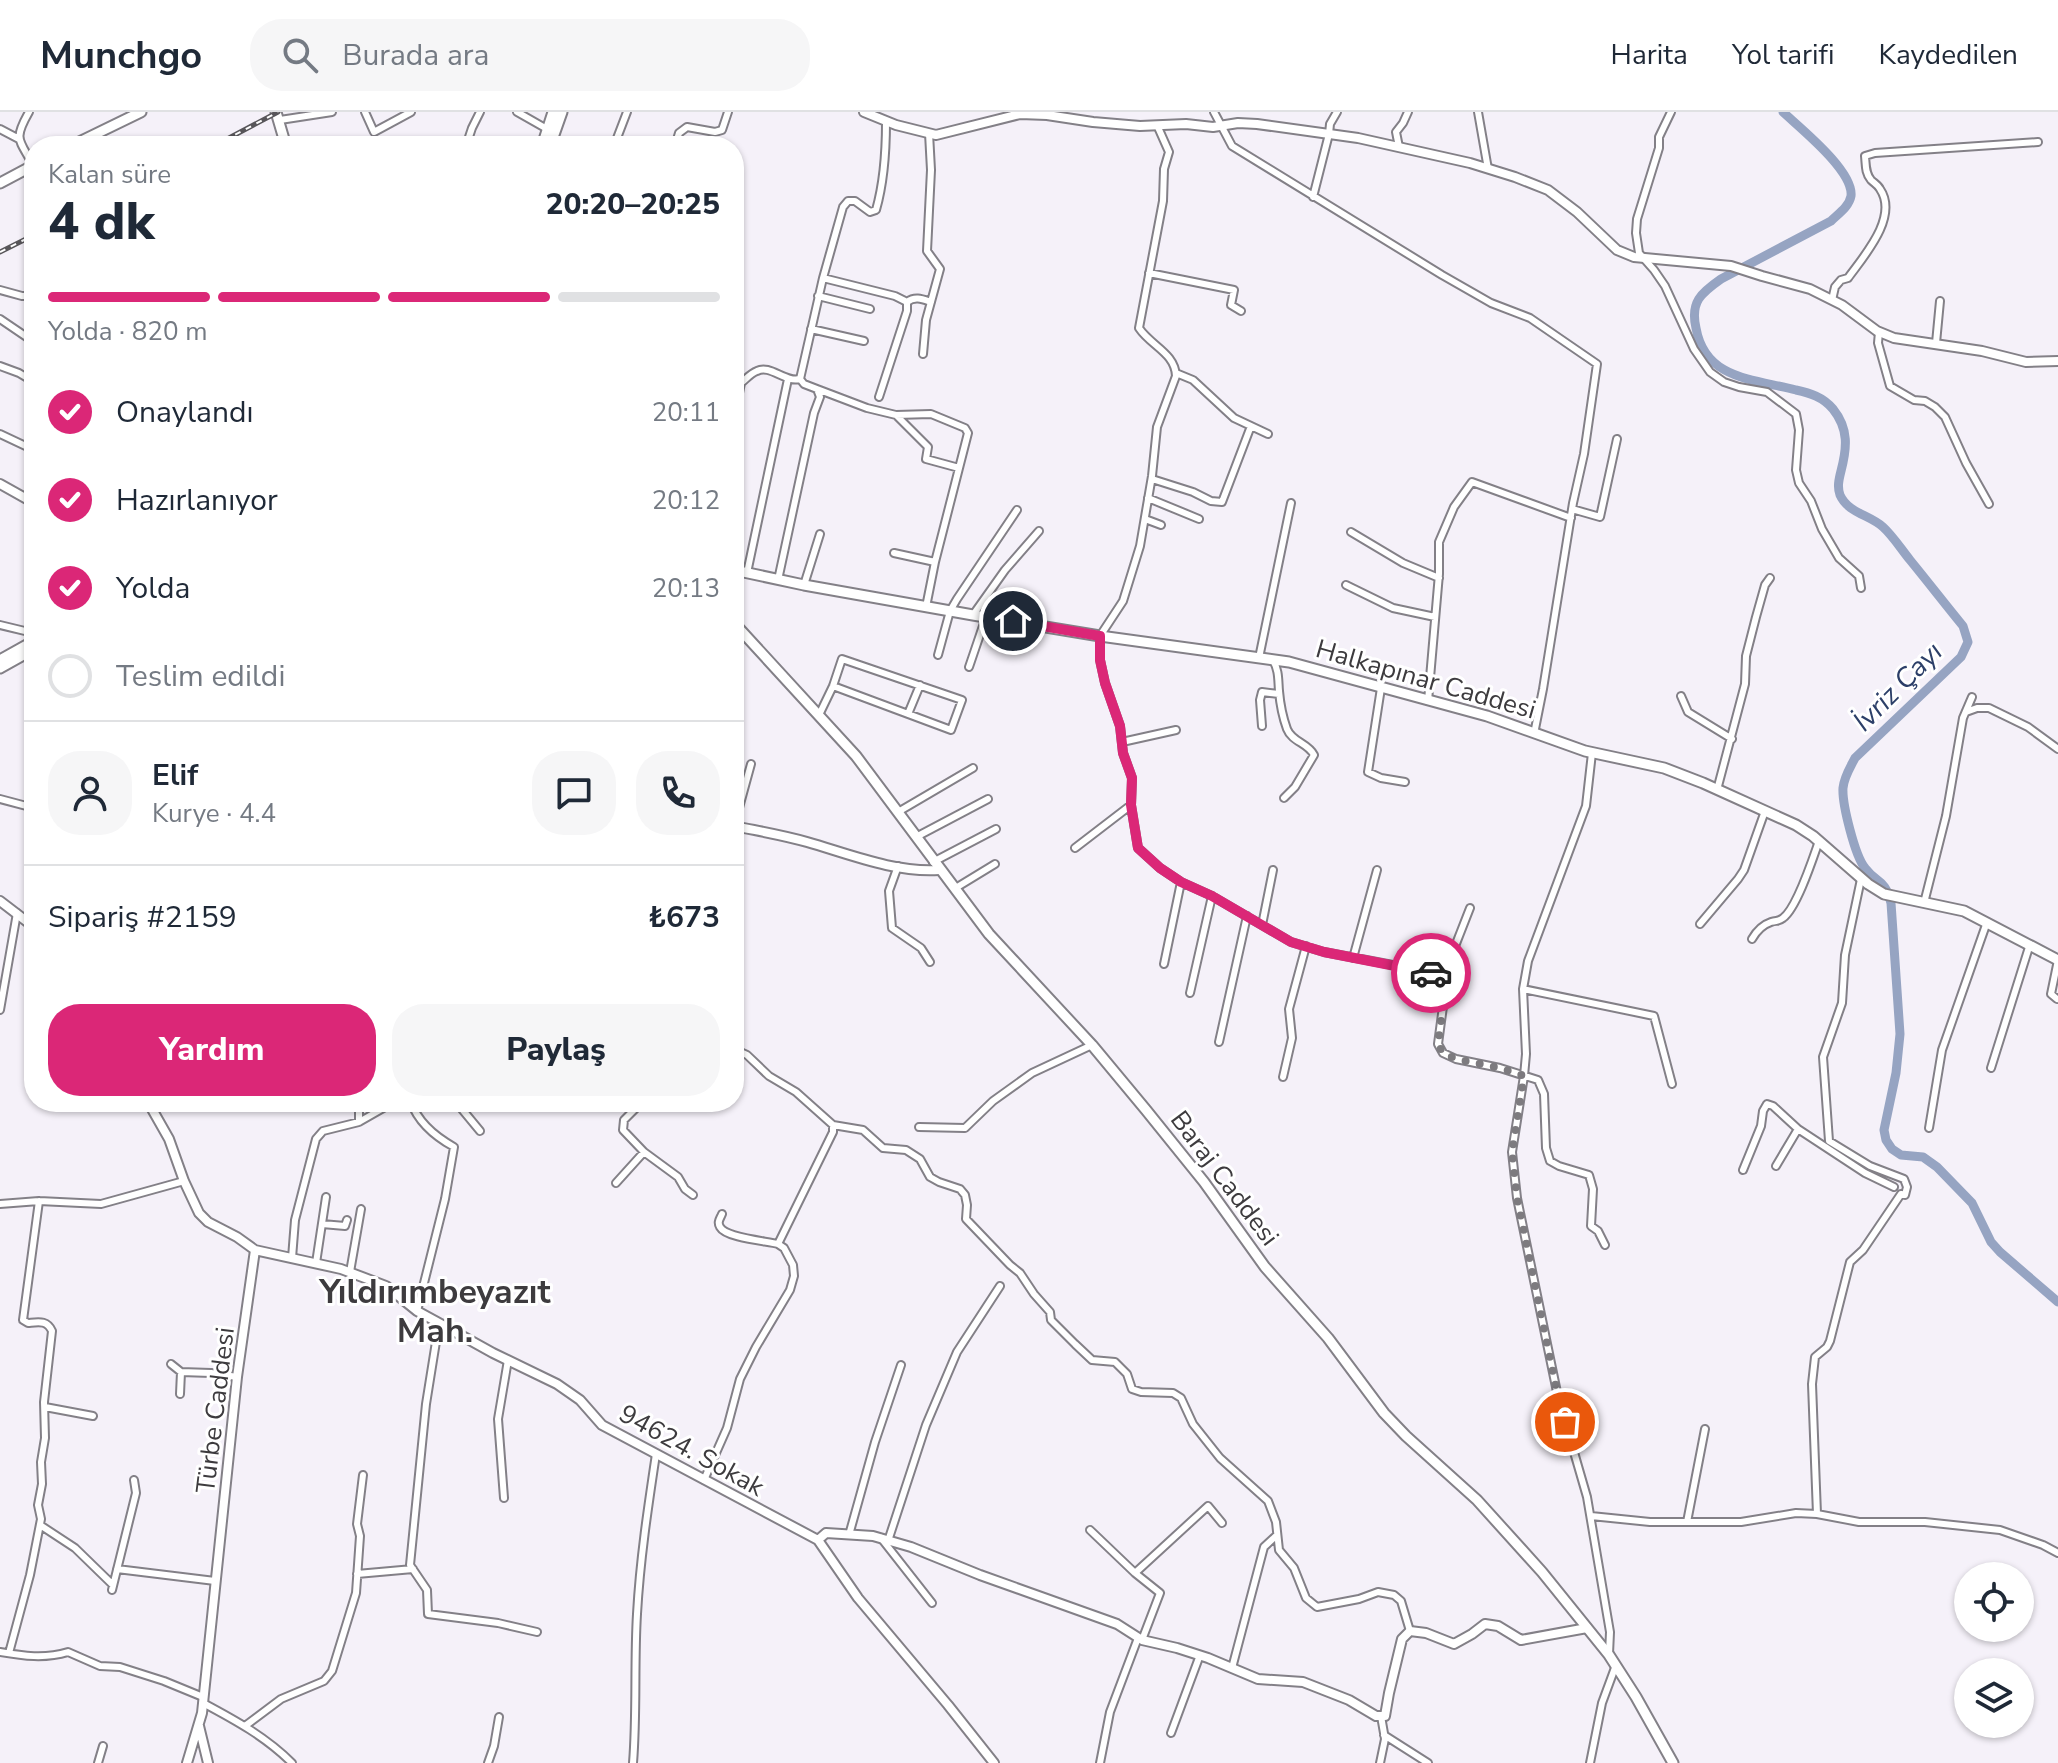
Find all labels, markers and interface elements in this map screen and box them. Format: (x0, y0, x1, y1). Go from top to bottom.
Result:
search box (250, 19, 810, 91)
text: Munchgo (40, 30, 202, 81)
icon: search (278, 33, 322, 77)
text: Burada ara (342, 35, 489, 76)
text: Harita (1611, 36, 1688, 74)
text: Yol tarifi (1732, 36, 1834, 74)
text: Kaydedilen (1878, 36, 2018, 74)
text: Kalan süre (48, 157, 171, 192)
text: 20:20–20:25 (545, 184, 720, 225)
text: 4 dk (48, 186, 154, 257)
text: Yolda · 820 m (48, 314, 207, 349)
icon: check (48, 390, 92, 434)
text: Onaylandı (116, 392, 254, 433)
text: 20:11 (652, 395, 720, 430)
icon: check (48, 478, 92, 522)
text: Hazırlanıyor (116, 480, 278, 521)
text: 20:12 (652, 483, 720, 518)
icon: check (48, 566, 92, 610)
text: Yolda (116, 568, 190, 609)
text: 20:13 (652, 571, 720, 606)
pin (979, 587, 1047, 655)
icon: home (991, 599, 1035, 643)
street label: Halkapınar Caddesi (1312, 631, 1540, 728)
water label: İvriz Çayı (1845, 634, 1951, 740)
text: Teslim edildi (116, 656, 285, 697)
button: person (48, 751, 132, 835)
button: chat (532, 751, 616, 835)
button: phone (636, 751, 720, 835)
text: Elif (152, 755, 198, 796)
text: Kurye · 4.4 (152, 796, 276, 831)
text: Sipariş #2159 (48, 897, 237, 938)
text: ₺673 (648, 897, 720, 938)
courier (1391, 933, 1471, 1013)
icon: car (1409, 951, 1453, 995)
button: Yardım (48, 1004, 376, 1096)
button: Paylaş (392, 1004, 720, 1096)
street label: Baraj Caddesi (1162, 1104, 1287, 1253)
district label: Yıldırımbeyazıt Mah. (318, 1269, 552, 1354)
street label: Türbe Caddesi (188, 1325, 243, 1495)
pin (1531, 1388, 1599, 1456)
street label: 94624. Sokak (613, 1396, 771, 1505)
icon: bag (1543, 1400, 1587, 1444)
map controls (1954, 1562, 2034, 1738)
button: locate (1954, 1562, 2034, 1642)
button: layers (1954, 1658, 2034, 1738)

